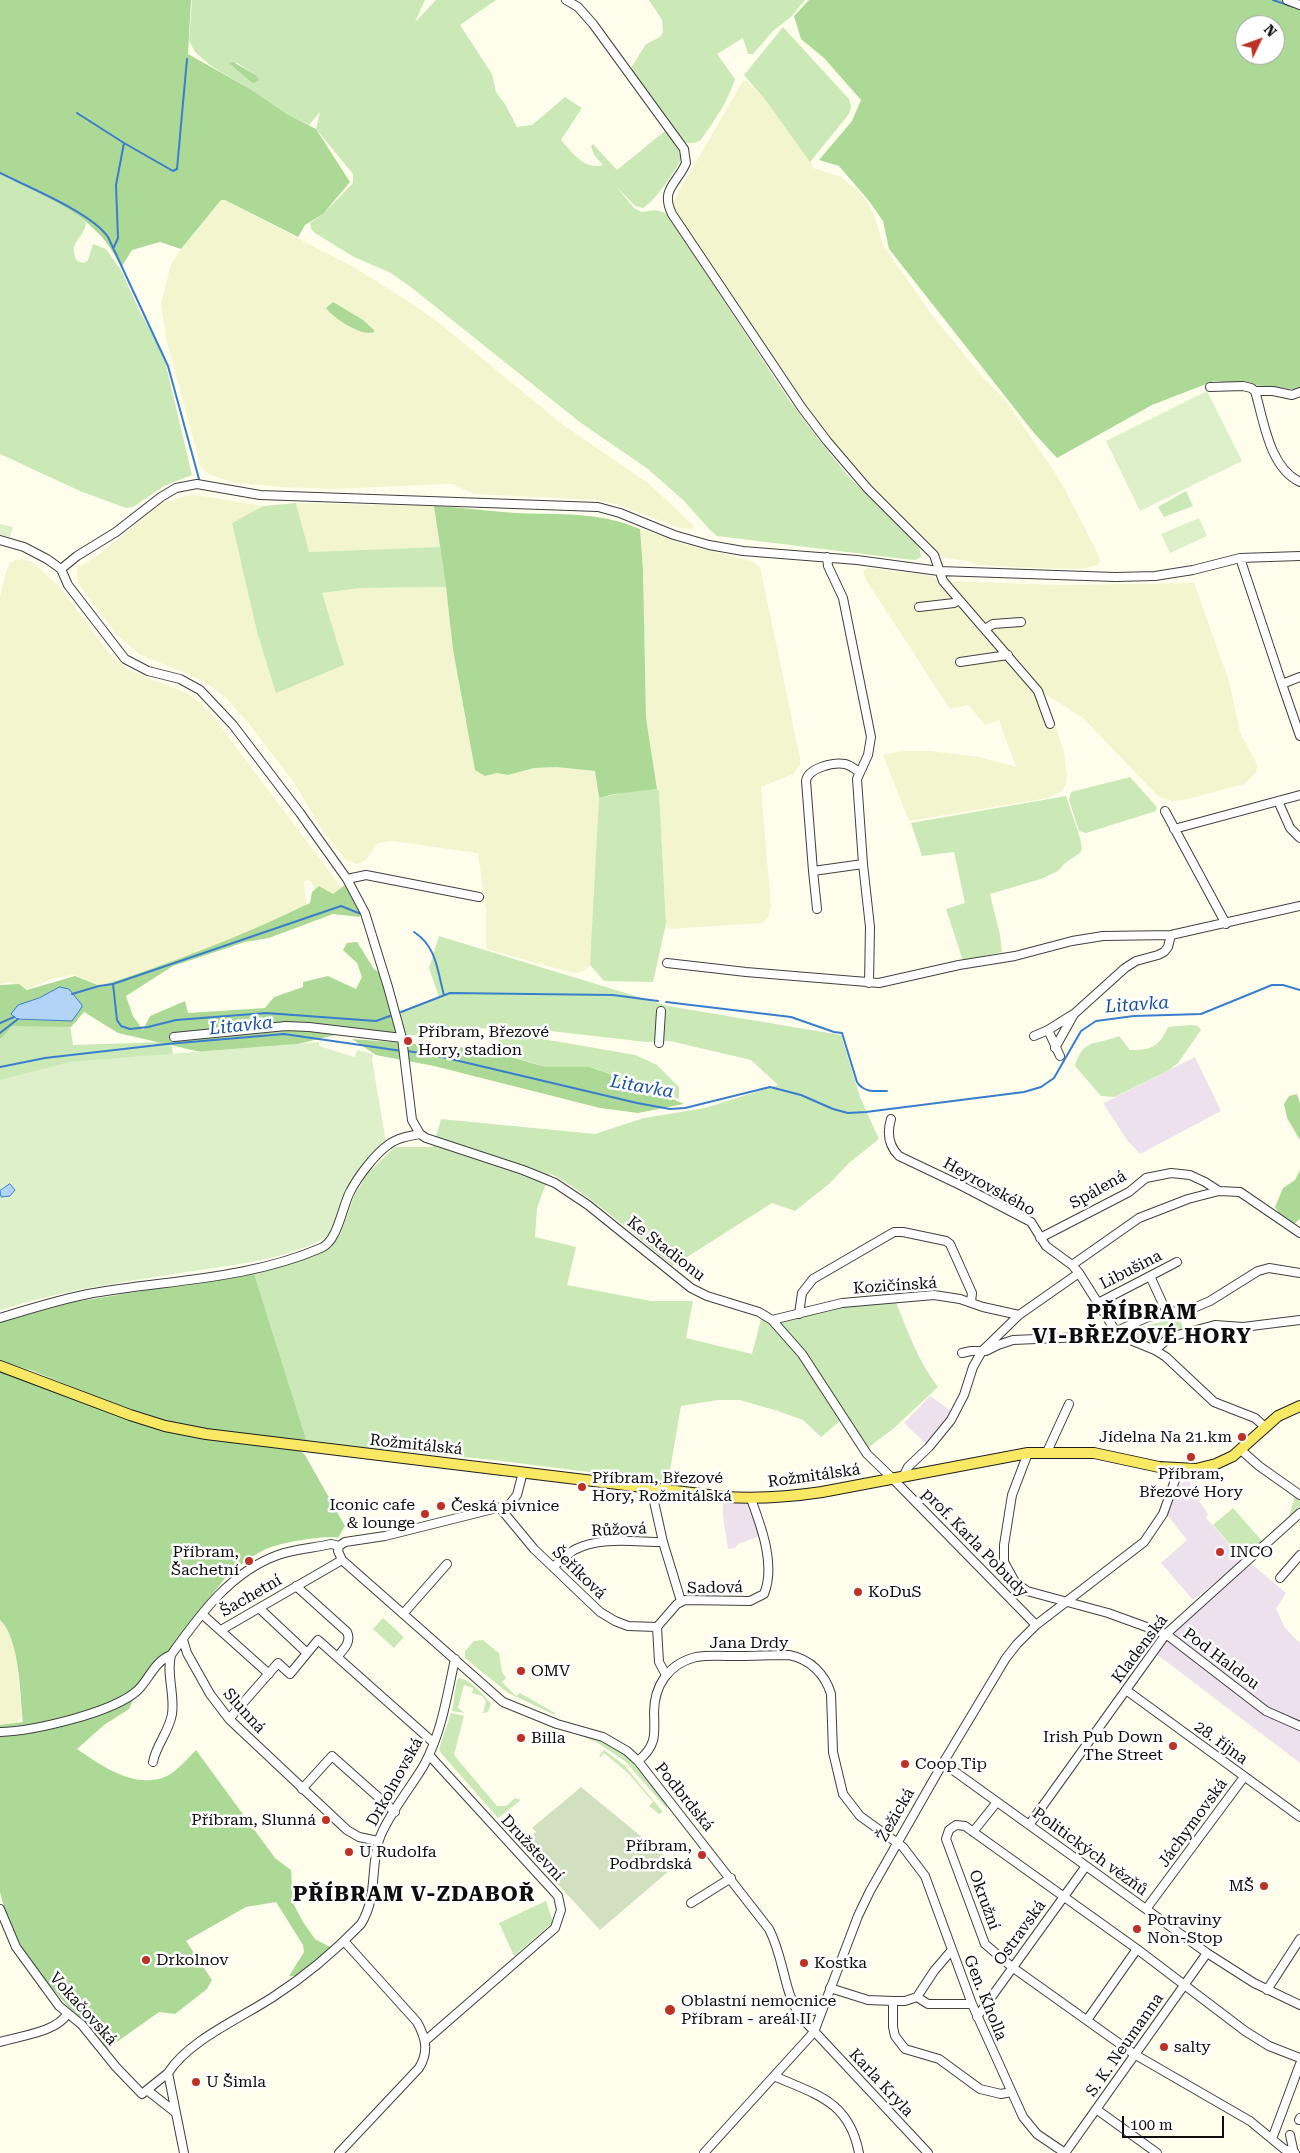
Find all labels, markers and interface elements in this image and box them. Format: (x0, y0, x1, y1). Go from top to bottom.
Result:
north arrow (1235, 15, 1285, 65)
text: N (1261, 21, 1280, 40)
water label: Litavka (1104, 992, 1170, 1018)
water label: Litavka (208, 1012, 274, 1040)
place label: Příbram, Březové Hory, stadion (418, 1022, 549, 1060)
marker: Příbram, Březové Hory, stadion (402, 1035, 414, 1047)
water label: Litavka (609, 1071, 675, 1103)
street label: Heyrovského (940, 1154, 1038, 1220)
street label: Spálená (1066, 1167, 1130, 1213)
street label: Ke Stadionu (623, 1213, 709, 1285)
street label: Libušina (1097, 1246, 1165, 1294)
street label: Kozičínská (852, 1273, 938, 1299)
district label: PŘÍBRAM VI-BŘEZOVÉ HORY (1030, 1300, 1254, 1350)
place label: Jídelna Na 21.km (1099, 1427, 1232, 1447)
street label: Rožmitálská (369, 1431, 463, 1459)
marker: Jídelna Na 21.km (1236, 1431, 1248, 1443)
marker: Příbram, Březové Hory (1185, 1451, 1197, 1463)
street label: Rožmitálská (766, 1460, 862, 1492)
place label: Příbram, Březové Hory (1139, 1464, 1243, 1502)
place label: Příbram, Březové Hory, Rožmitálská (592, 1468, 732, 1506)
marker: Příbram, Březové Hory, Rožmitálská (576, 1481, 588, 1493)
street label: prof. Karla Pobudy (918, 1484, 1032, 1602)
place label: Iconic cafe & lounge (329, 1495, 415, 1533)
place label: Česká pivnice (451, 1496, 559, 1516)
marker: Česká pivnice (435, 1500, 447, 1512)
marker: Iconic cafe & lounge (419, 1508, 431, 1520)
street label: Růžová (591, 1519, 647, 1541)
place label: Příbram, Šachetní (171, 1542, 239, 1580)
place label: INCO (1230, 1542, 1273, 1562)
street label: Šeříková (548, 1543, 610, 1603)
marker: INCO (1214, 1546, 1226, 1558)
marker: Příbram, Šachetní (243, 1555, 255, 1567)
street label: Šachetní (217, 1571, 285, 1621)
street label: Sadová (687, 1578, 743, 1598)
place label: KoDuS (868, 1582, 921, 1602)
marker: KoDuS (852, 1586, 864, 1598)
street label: Kladenská (1108, 1611, 1172, 1687)
street label: Pod Haldou (1179, 1624, 1263, 1694)
street label: Jana Drdy (710, 1633, 788, 1653)
place label: OMV (531, 1661, 570, 1681)
marker: OMV (515, 1665, 527, 1677)
street label: Slunná (219, 1684, 269, 1738)
street label: 28. října (1190, 1717, 1252, 1769)
place label: Irish Pub Down The Street (1043, 1727, 1163, 1765)
place label: Billa (531, 1728, 565, 1748)
marker: Billa (515, 1732, 527, 1744)
street label: Drkolnovská (363, 1734, 427, 1830)
marker: Irish Pub Down The Street (1167, 1740, 1179, 1752)
place label: Coop Tip (915, 1754, 987, 1774)
marker: Coop Tip (899, 1758, 911, 1770)
street label: Podbrdská (650, 1759, 718, 1835)
street label: Jáchymovská (1154, 1775, 1232, 1871)
street label: Žežická (873, 1785, 919, 1845)
street label: Politických vězňů (1029, 1804, 1151, 1900)
place label: Příbram, Slunná (191, 1810, 316, 1830)
street label: Družstevní (497, 1811, 567, 1885)
marker: Příbram, Slunná (320, 1814, 332, 1826)
place label: Příbram, Podbrdská (609, 1836, 692, 1874)
place label: U Rudolfa (359, 1842, 436, 1862)
marker: U Rudolfa (343, 1846, 355, 1858)
marker: Příbram, Podbrdská (696, 1849, 708, 1861)
street label: Okružní (964, 1867, 1004, 1933)
place label: MŠ (1229, 1876, 1254, 1896)
marker: MŠ (1258, 1880, 1270, 1892)
district label: PŘÍBRAM V-ZDABOŘ (291, 1882, 537, 1908)
street label: Ostravská (990, 1897, 1050, 1969)
place label: Potraviny Non-Stop (1147, 1910, 1223, 1948)
marker: Potraviny Non-Stop (1131, 1923, 1143, 1935)
place label: Drkolnov (156, 1950, 228, 1970)
street label: Gen. Kholla (959, 1952, 1011, 2044)
place label: Kostka (814, 1953, 867, 1973)
marker: Drkolnov (140, 1954, 152, 1966)
marker: Kostka (798, 1957, 810, 1969)
street label: Vokačovská (45, 1969, 121, 2049)
street label: S. K. Neumanna (1082, 1990, 1168, 2100)
place label: Oblastní nemocnice Příbram - areál II (681, 1991, 836, 2029)
marker: Oblastní nemocnice Příbram - areál II (663, 2003, 677, 2017)
place label: salty (1174, 2037, 1211, 2057)
marker: salty (1158, 2041, 1170, 2053)
street label: Karla Kryla (845, 2045, 917, 2121)
place label: U Šimla (206, 2072, 266, 2092)
marker: U Šimla (190, 2076, 202, 2088)
scale bar (1125, 2106, 1228, 2138)
text: 100 m (1130, 2116, 1173, 2134)

